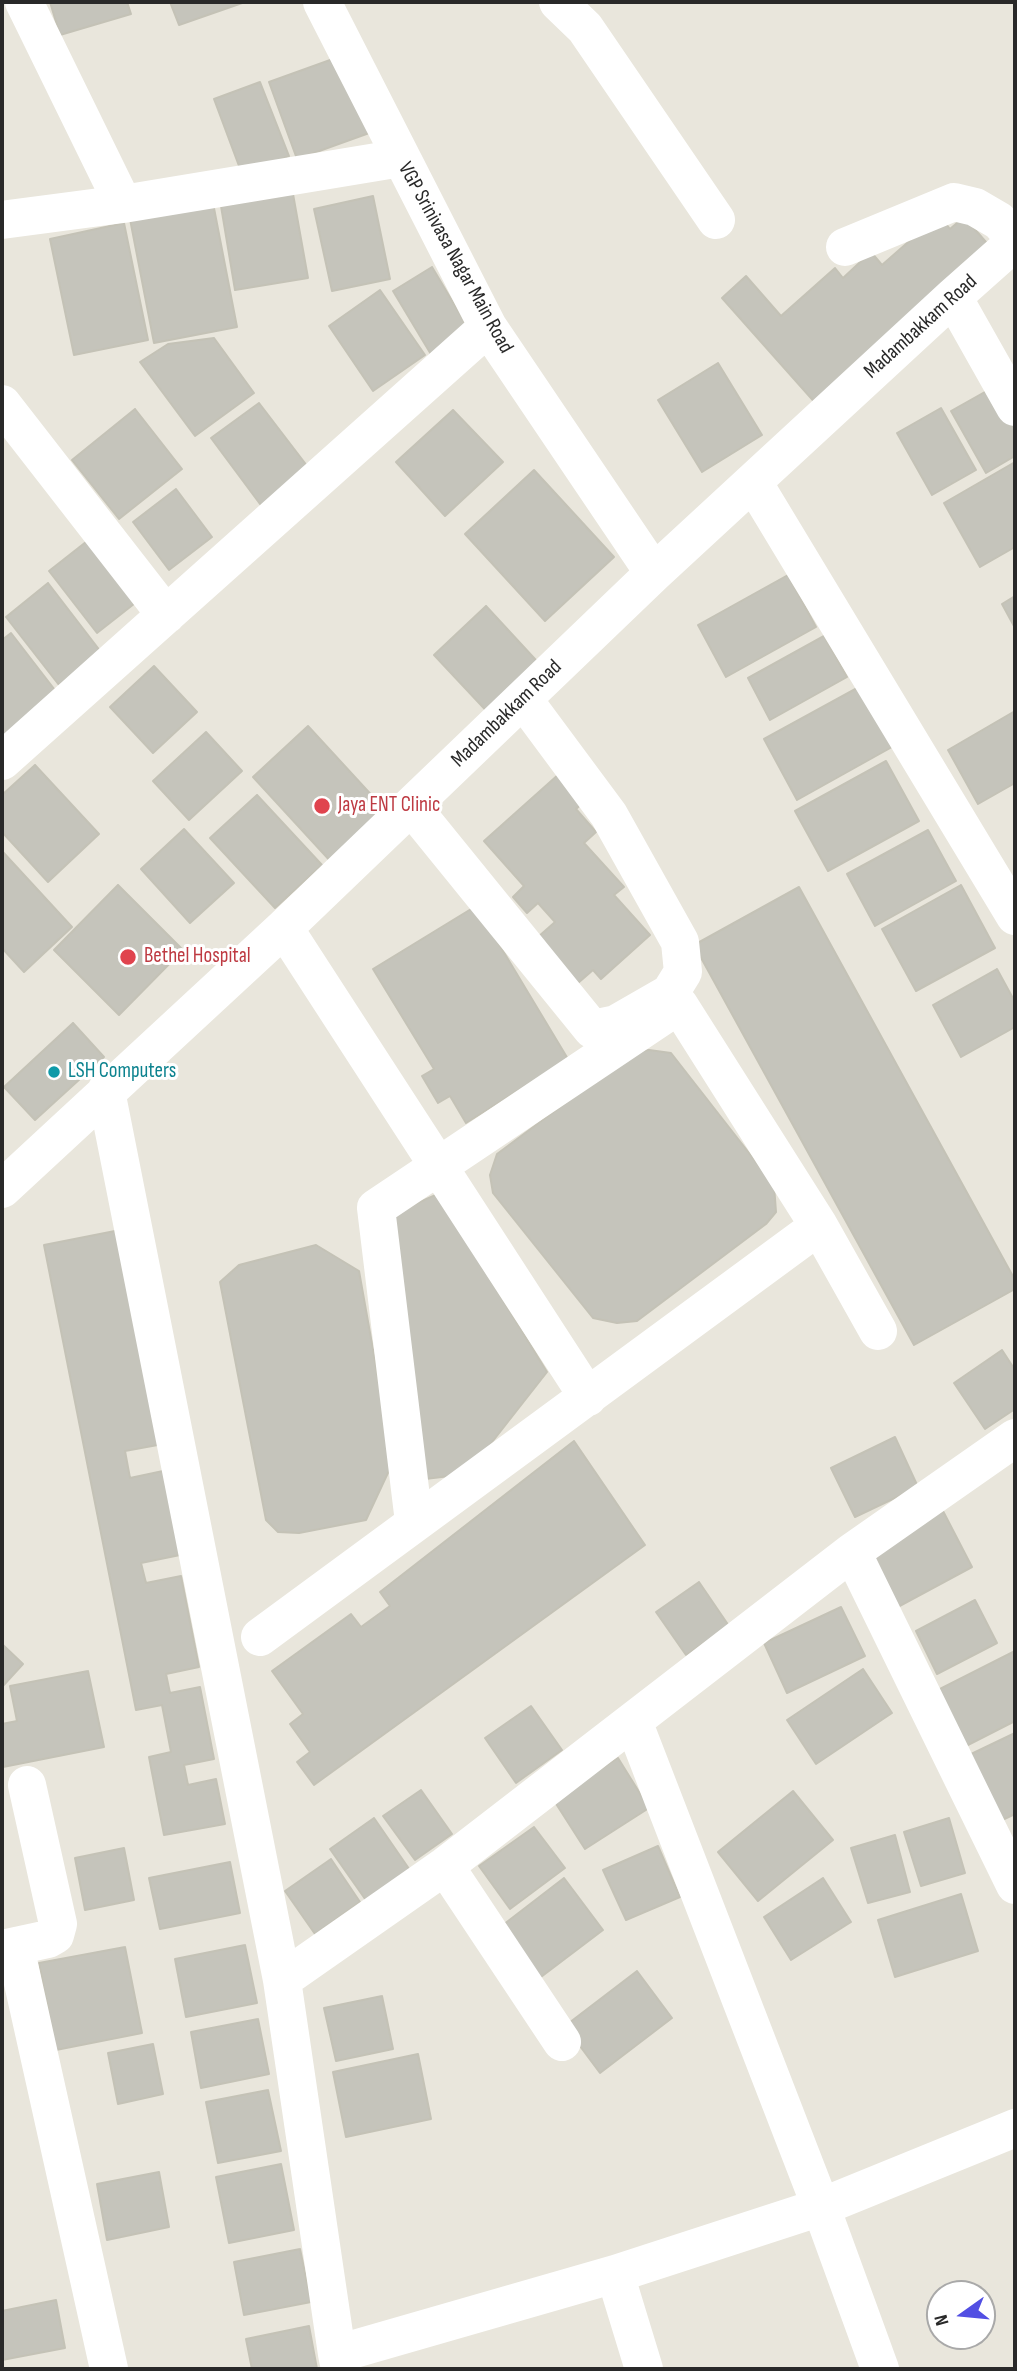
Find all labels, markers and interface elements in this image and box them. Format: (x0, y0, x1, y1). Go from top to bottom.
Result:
street label: VGP Srinivasa Nagar Main Road (392, 158, 518, 358)
street label: Madambakkam Road (859, 270, 983, 384)
street label: Madambakkam Road (447, 655, 567, 773)
place label: Jaya ENT Clinic (338, 793, 440, 819)
marker: Jaya ENT Clinic (312, 796, 332, 816)
place label: Bethel Hospital (144, 944, 251, 970)
marker: Bethel Hospital (118, 947, 138, 967)
place label: LSH Computers (68, 1059, 176, 1085)
marker: LSH Computers (46, 1064, 62, 1080)
north arrow (926, 2280, 996, 2350)
text: N (930, 2312, 955, 2328)

